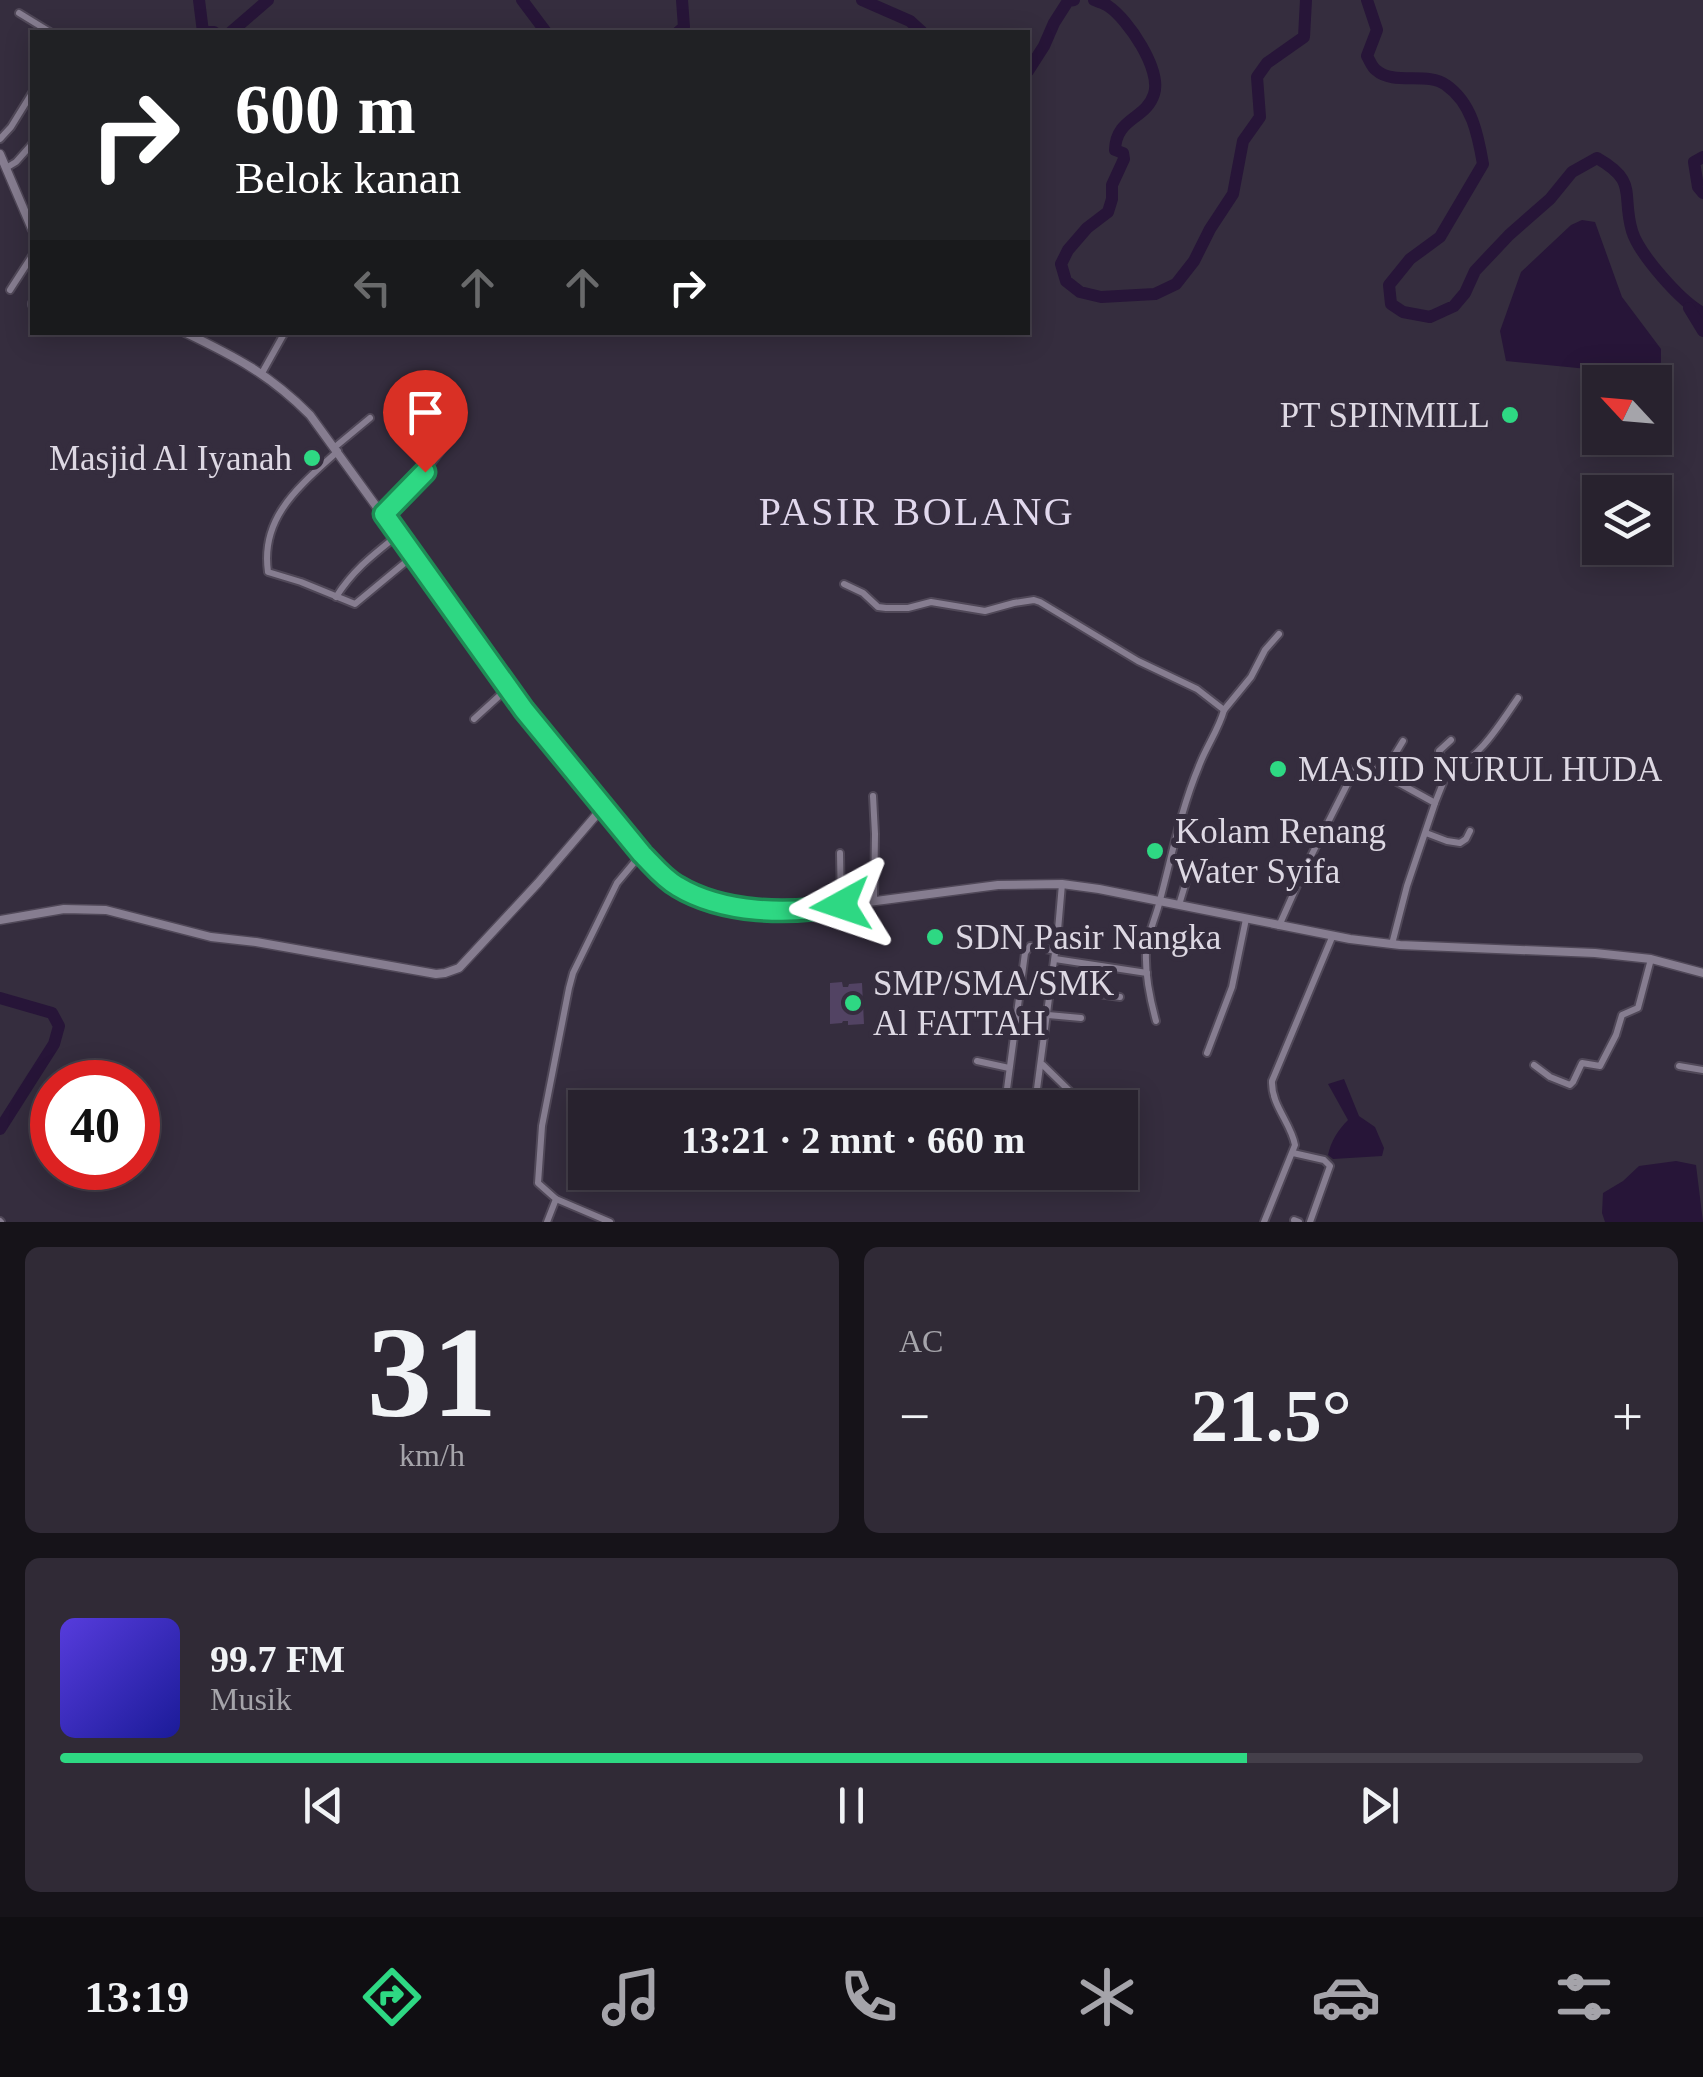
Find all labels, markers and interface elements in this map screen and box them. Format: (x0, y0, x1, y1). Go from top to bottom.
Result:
icon: right (70, 70, 200, 200)
text: 600 m (235, 71, 416, 148)
text: Belok kanan (235, 153, 461, 203)
icon: left (345, 260, 400, 315)
icon: ahead (450, 260, 505, 315)
icon: ahead (555, 260, 610, 315)
icon: right (660, 260, 715, 315)
north arrow (1582, 365, 1672, 455)
map controls (1582, 365, 1672, 565)
pin (383, 370, 468, 473)
icon: arrive (398, 385, 453, 440)
place label: PT SPINMILL (1280, 396, 1490, 435)
marker: PT SPINMILL (1499, 404, 1521, 426)
place label: Masjid Al Iyanah (49, 439, 292, 478)
marker: Masjid Al Iyanah (301, 447, 323, 469)
button: layers (1582, 475, 1672, 565)
district label: PASIR BOLANG (759, 489, 1075, 534)
place label: MASJID NURUL HUDA (1298, 750, 1663, 789)
marker: MASJID NURUL HUDA (1267, 758, 1289, 780)
place label: Kolam Renang Water Syifa (1175, 812, 1386, 891)
marker: Kolam Renang Water Syifa (1144, 840, 1166, 862)
position arrow (789, 853, 893, 957)
place label: SDN Pasir Nangka (955, 918, 1222, 957)
marker: SDN Pasir Nangka (924, 926, 946, 948)
place label: SMP/SMA/SMK Al FATTAH (873, 964, 1114, 1043)
marker: SMP/SMA/SMK Al FATTAH (842, 992, 864, 1014)
speed limit sign: 40 (30, 1060, 160, 1190)
text: 13:21 · 2 mnt · 660 m (681, 1119, 1025, 1161)
text: 31 (367, 1300, 497, 1444)
text: AC (899, 1323, 943, 1359)
text: 21.5° (1190, 1374, 1352, 1457)
text: − (899, 1386, 930, 1447)
text: + (1612, 1386, 1643, 1447)
text: km/h (399, 1437, 465, 1473)
text: 99.7 FM (210, 1638, 345, 1680)
text: Musik (210, 1681, 292, 1717)
icon: previous (296, 1778, 351, 1833)
icon: pause (824, 1778, 879, 1833)
icon: next (1352, 1778, 1407, 1833)
icon: directions (357, 1962, 427, 2032)
icon: music (596, 1962, 666, 2032)
icon: phone (834, 1962, 904, 2032)
icon: climate (1072, 1962, 1142, 2032)
icon: car (1311, 1962, 1381, 2032)
icon: filters (1549, 1962, 1619, 2032)
text: 13:19 (84, 1972, 189, 2022)

